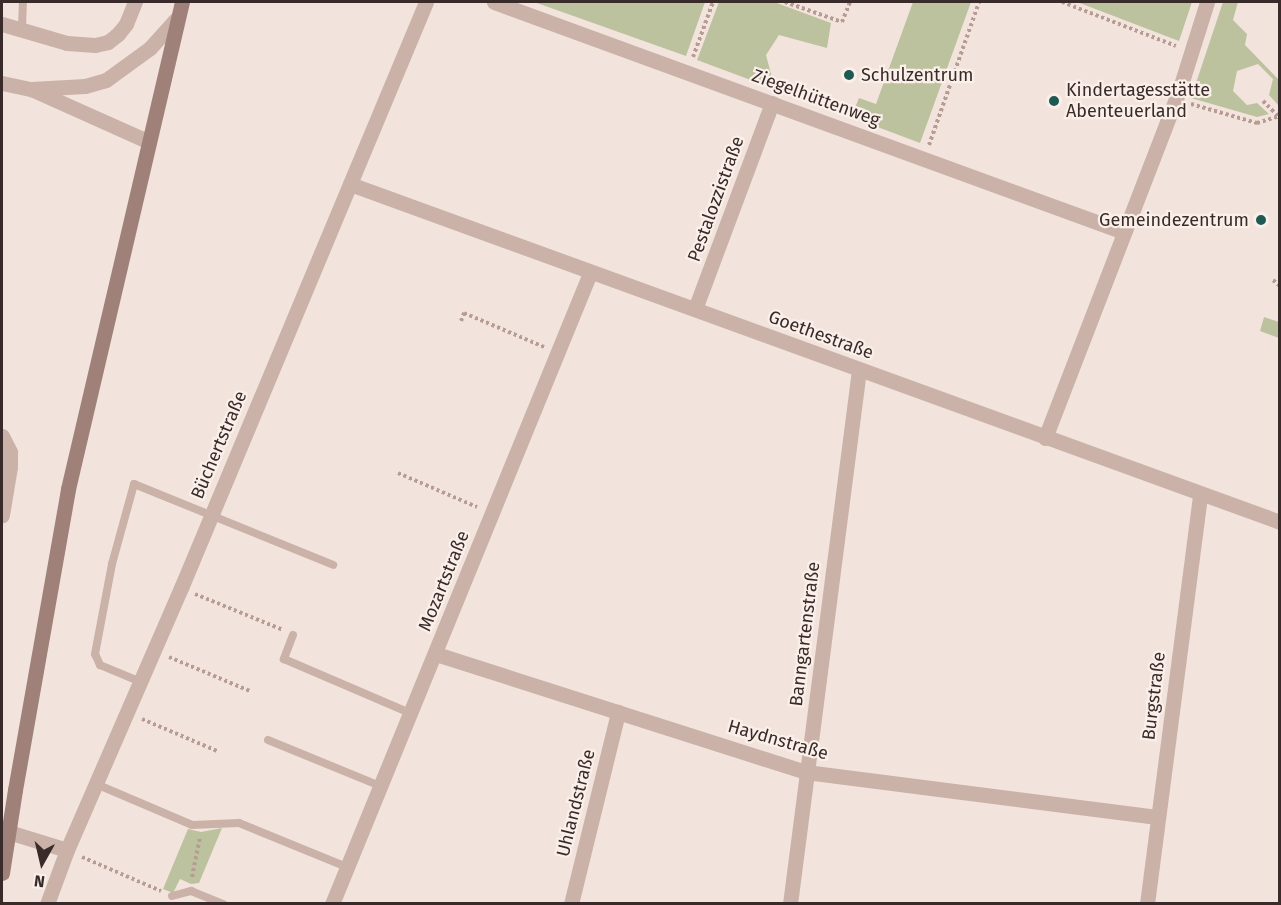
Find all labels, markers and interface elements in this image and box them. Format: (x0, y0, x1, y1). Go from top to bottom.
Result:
place label: Schulzentrum (861, 64, 973, 86)
street label: Ziegelhüttenweg (749, 65, 883, 131)
marker: Schulzentrum (842, 68, 856, 82)
place label: Kindertagesstätte Abenteuerland (1066, 80, 1210, 122)
marker: Kindertagesstätte Abenteuerland (1047, 94, 1061, 108)
street label: Pestalozzistraße (683, 133, 749, 265)
place label: Gemeindezentrum (1099, 209, 1249, 231)
marker: Gemeindezentrum (1254, 213, 1268, 227)
street label: Goethestraße (766, 306, 876, 364)
street label: Büchertstraße (187, 388, 251, 502)
street label: Mozartstraße (414, 527, 474, 635)
street label: Banngartenstraße (785, 560, 825, 708)
street label: Burgstraße (1138, 651, 1170, 741)
street label: Haydnstraße (725, 715, 831, 765)
street label: Uhlandstraße (552, 747, 600, 859)
north arrow (12, 833, 72, 893)
text: N (33, 871, 46, 891)

